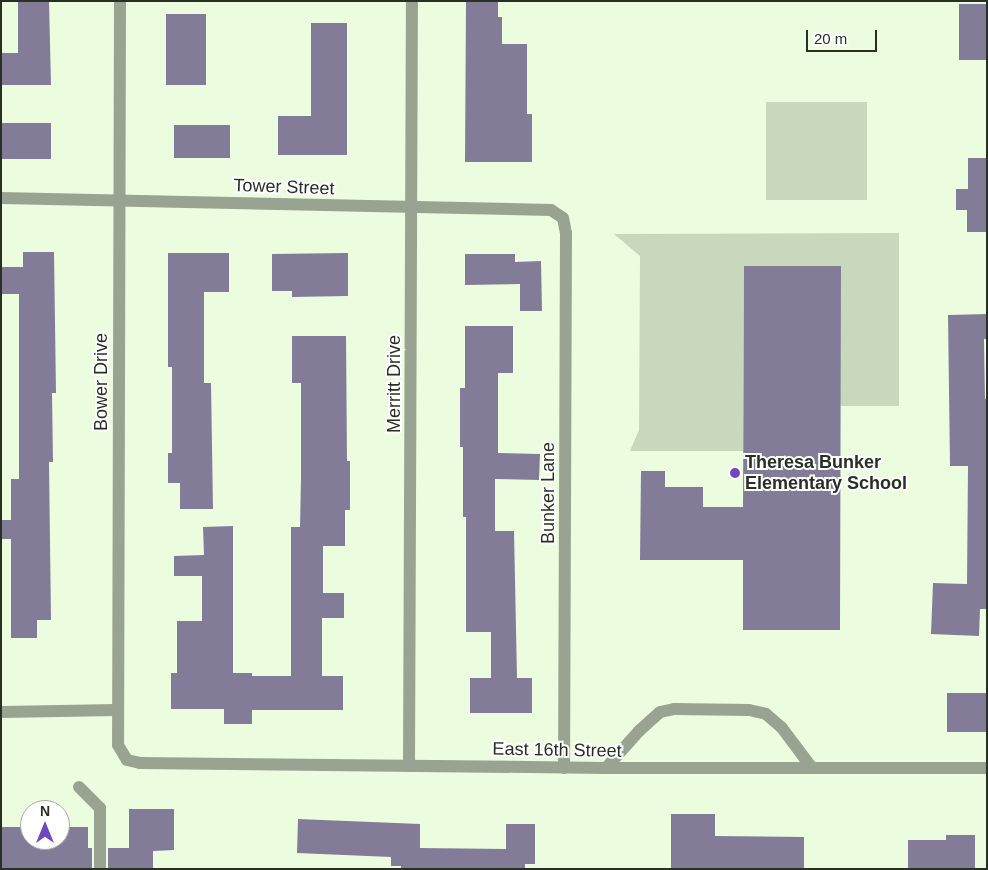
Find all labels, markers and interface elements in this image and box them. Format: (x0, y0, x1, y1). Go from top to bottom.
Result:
scale bar (808, 20, 879, 52)
text: 20 m (814, 30, 847, 47)
street label: Tower Street (233, 174, 335, 200)
street label: Bower Drive (90, 333, 112, 431)
street label: Merritt Drive (383, 335, 405, 433)
street label: Bunker Lane (537, 442, 559, 544)
place label: Theresa Bunker Elementary School (745, 452, 907, 494)
marker: Theresa Bunker Elementary School (729, 467, 741, 479)
street label: East 16th Street (492, 738, 622, 762)
north arrow (20, 800, 70, 850)
text: N (40, 803, 50, 819)

